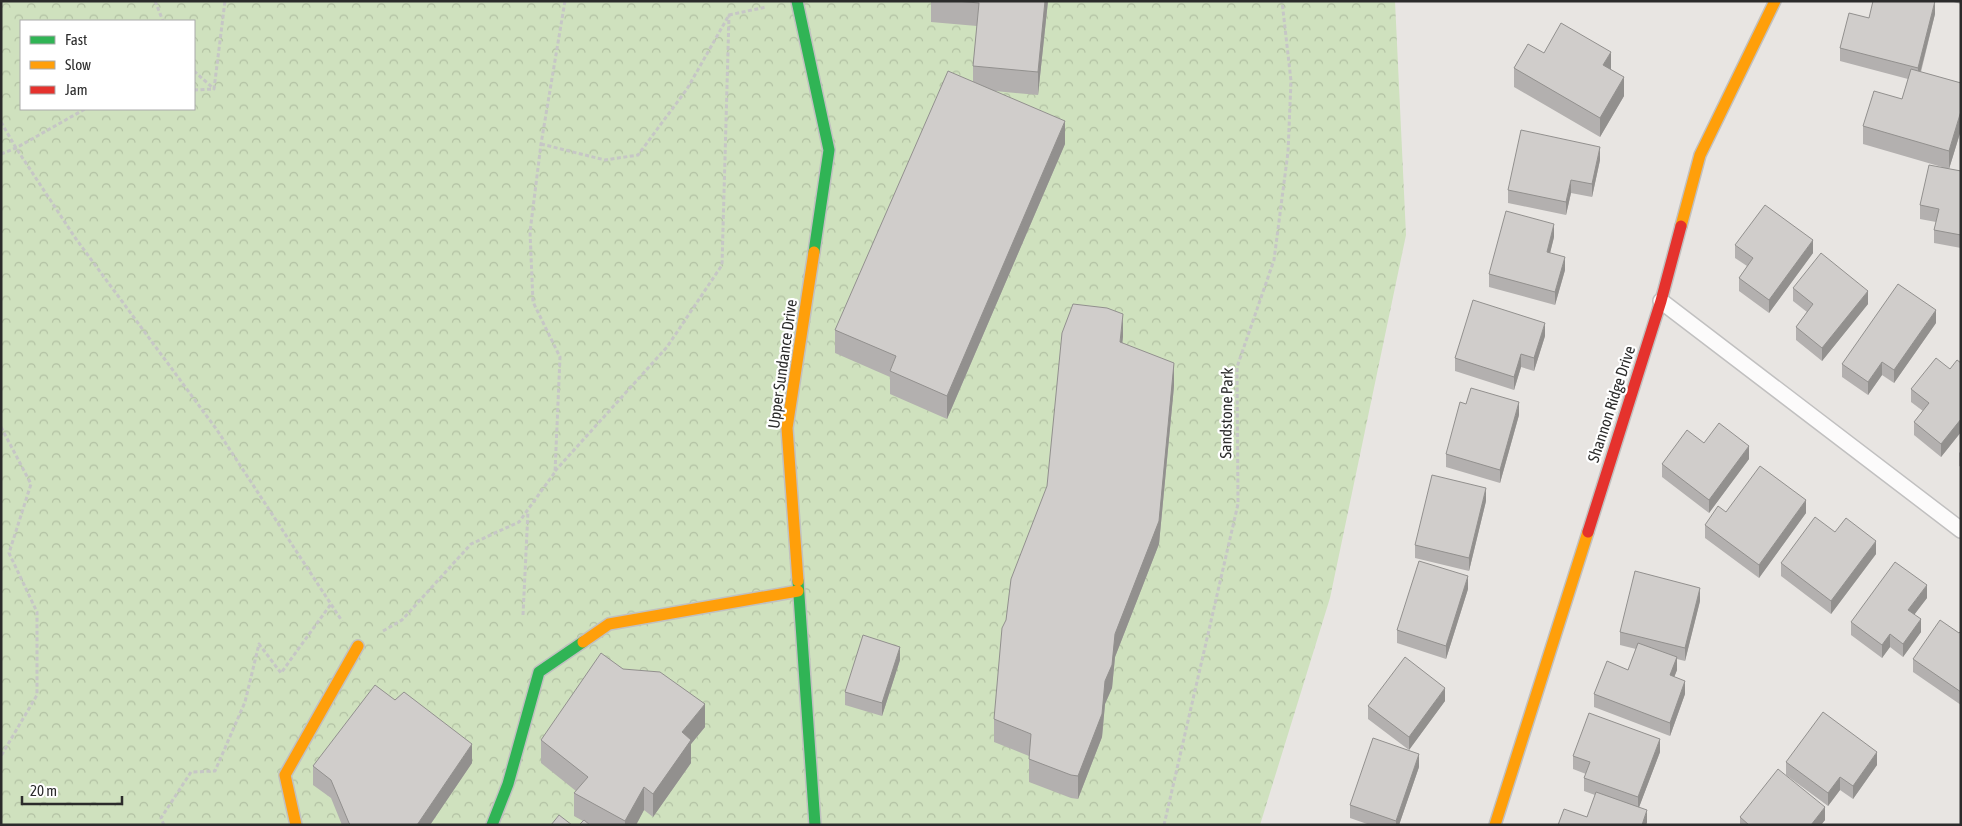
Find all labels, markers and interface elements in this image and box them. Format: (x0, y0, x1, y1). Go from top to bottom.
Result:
legend (20, 20, 195, 110)
text: Fast (65, 31, 87, 48)
text: Slow (65, 56, 91, 73)
text: Jam (65, 81, 88, 98)
street label: Upper Sundance Drive (764, 298, 801, 430)
street label: Shannon Ridge Drive (1584, 344, 1639, 465)
street label: Sandstone Park (1216, 367, 1236, 459)
scale bar (22, 774, 122, 806)
text: 20 m (30, 782, 57, 799)

